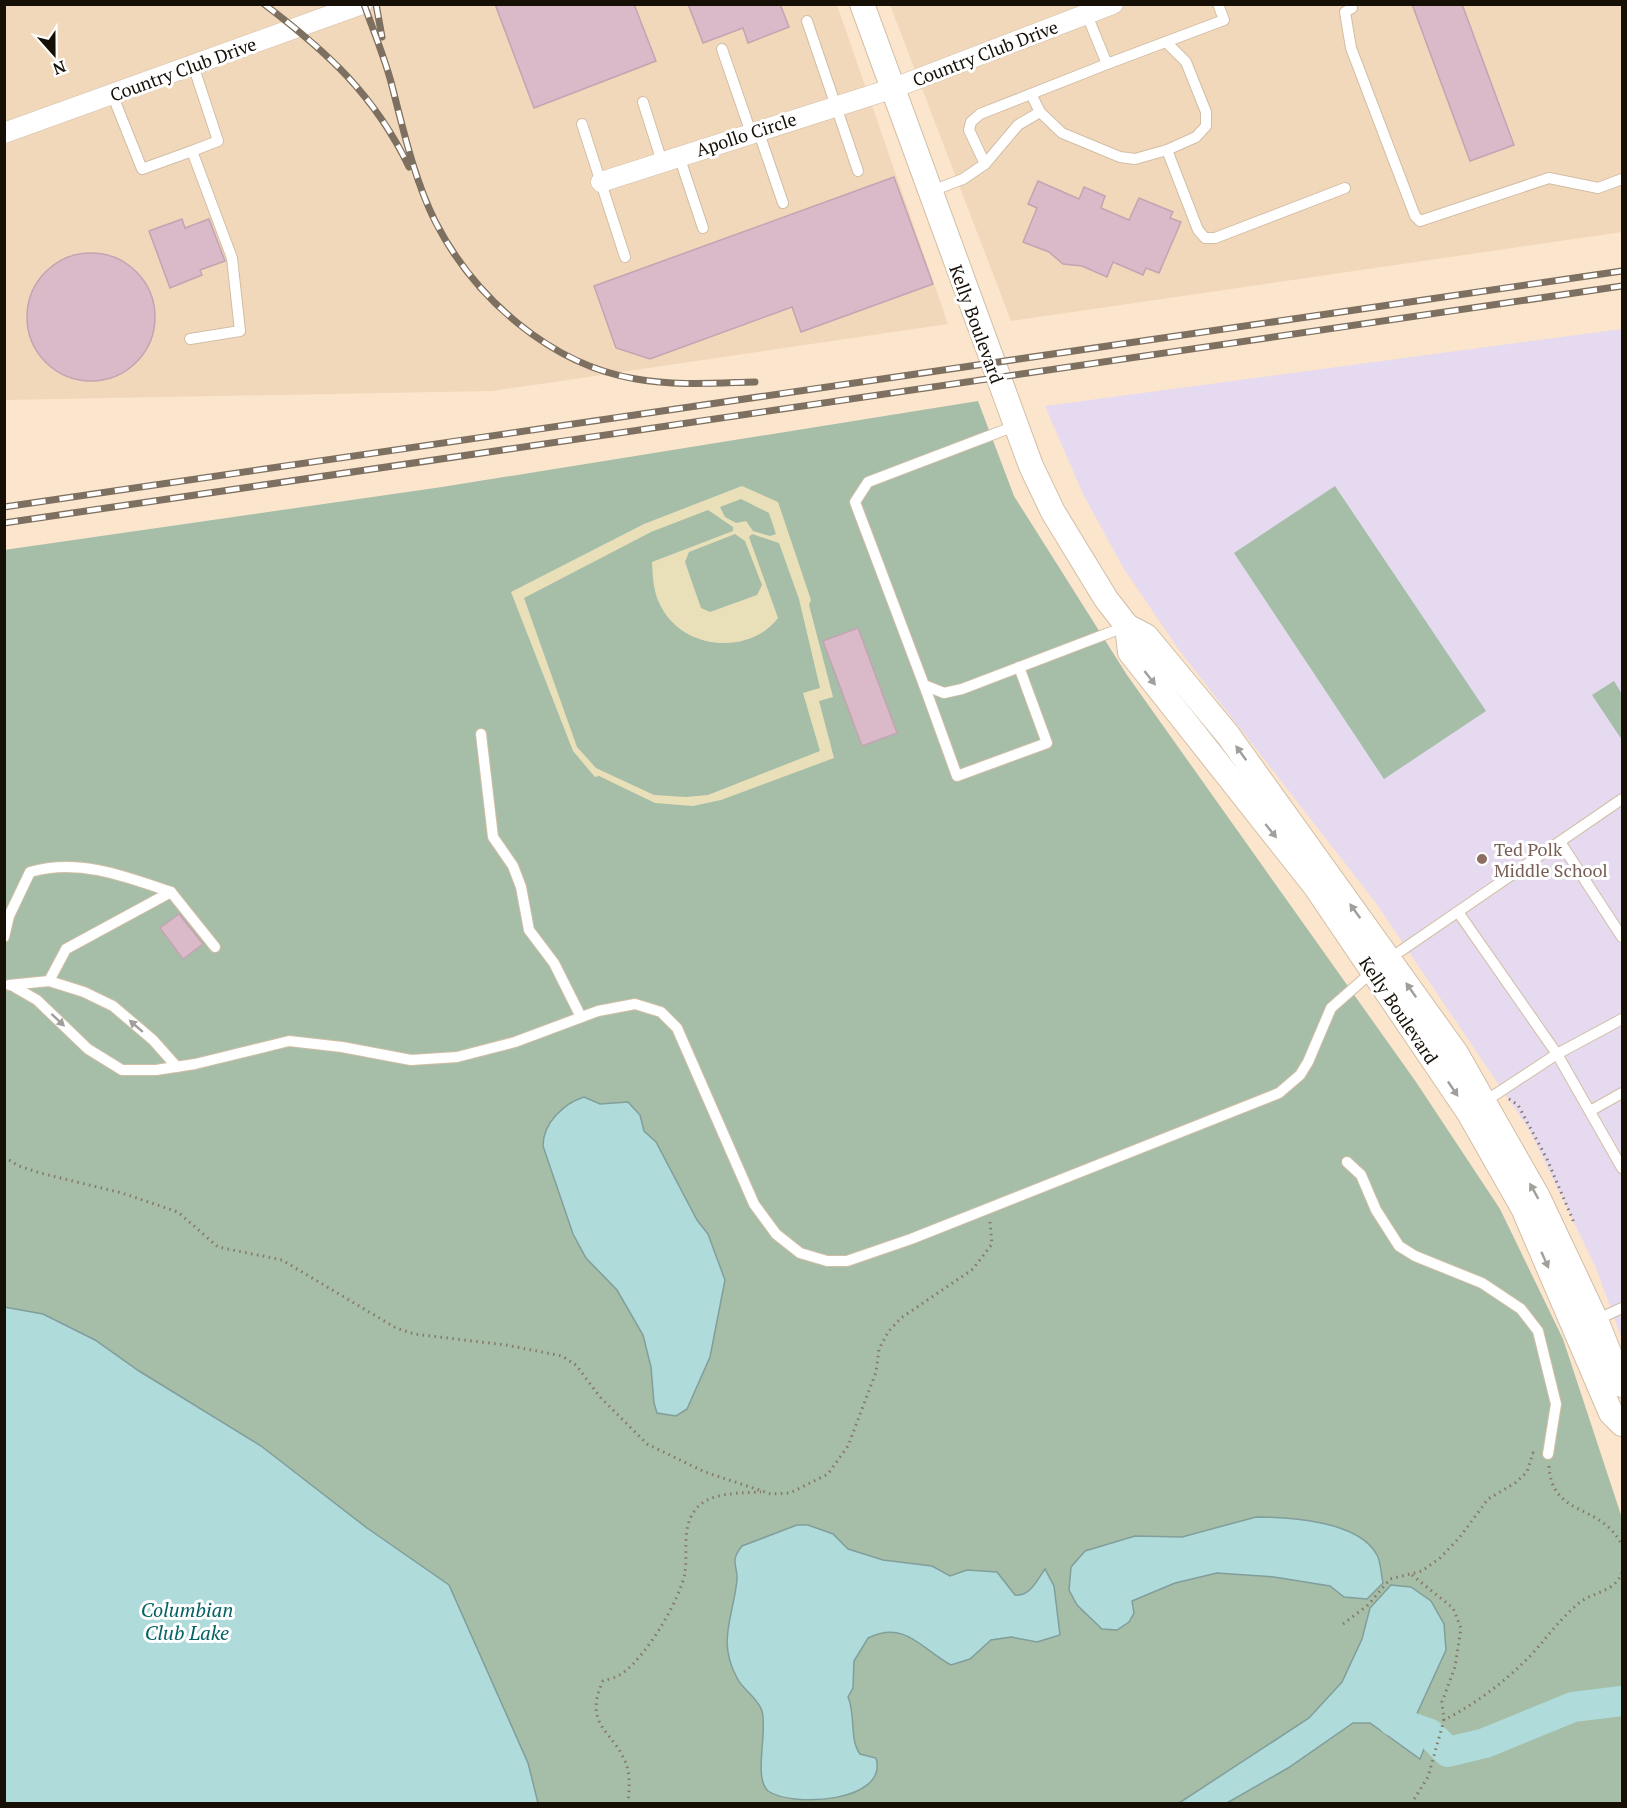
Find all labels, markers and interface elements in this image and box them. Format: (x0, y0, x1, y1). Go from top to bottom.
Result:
street label: Country Club Drive (909, 14, 1061, 92)
north arrow (24, 24, 84, 84)
street label: Country Club Drive (107, 31, 259, 107)
text: N (50, 56, 69, 80)
street label: Apollo Circle (693, 106, 799, 162)
street label: Kelly Boulevard (944, 261, 1010, 387)
one-way arrow (1144, 670, 1157, 686)
one-way arrow (1235, 746, 1247, 762)
one-way arrow (1264, 823, 1277, 839)
place label: Ted Polk Middle School (1494, 837, 1608, 882)
marker: Ted Polk Middle School (1475, 852, 1489, 866)
one-way arrow (1349, 904, 1361, 920)
street label: Kelly Boulevard (1354, 952, 1444, 1068)
one-way arrow (1405, 982, 1417, 998)
one-way arrow (50, 1012, 64, 1026)
one-way arrow (129, 1020, 144, 1033)
one-way arrow (1447, 1080, 1459, 1096)
one-way arrow (1529, 1182, 1539, 1199)
one-way arrow (1541, 1251, 1550, 1268)
water label: Columbian Club Lake (141, 1596, 233, 1646)

